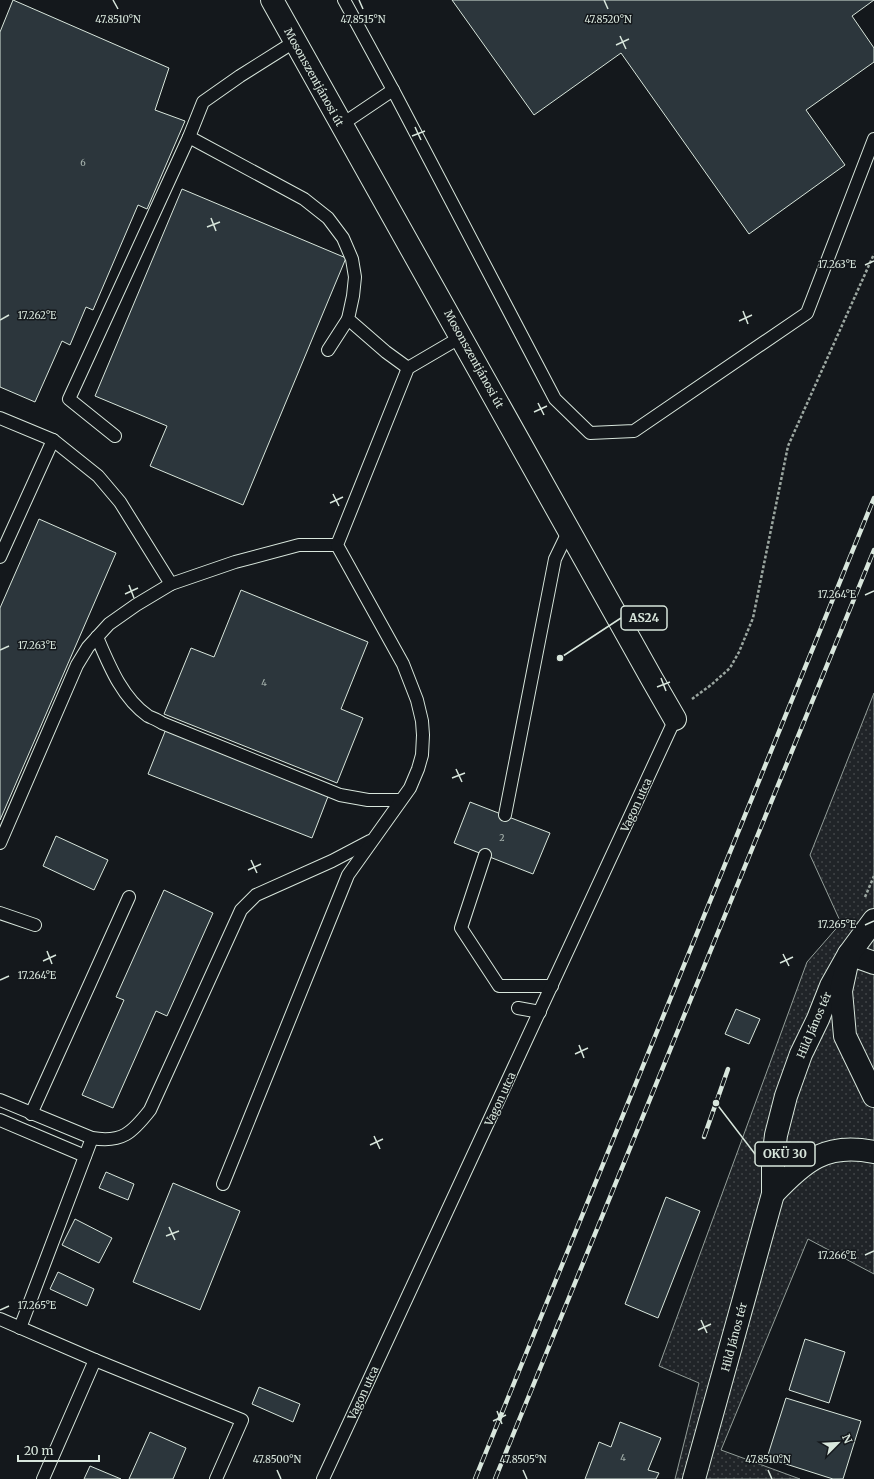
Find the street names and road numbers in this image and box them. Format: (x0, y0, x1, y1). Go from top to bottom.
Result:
street label: Mosonszentjánosi út (281, 25, 347, 129)
street label: Mosonszentjánosi út (441, 307, 507, 411)
street label: Vagon utca (617, 776, 655, 835)
street label: Hild János tér (794, 990, 834, 1060)
street label: Vagon utca (481, 1070, 519, 1129)
street label: Hild János tér (718, 1301, 750, 1373)
street label: Vagon utca (344, 1364, 382, 1423)

